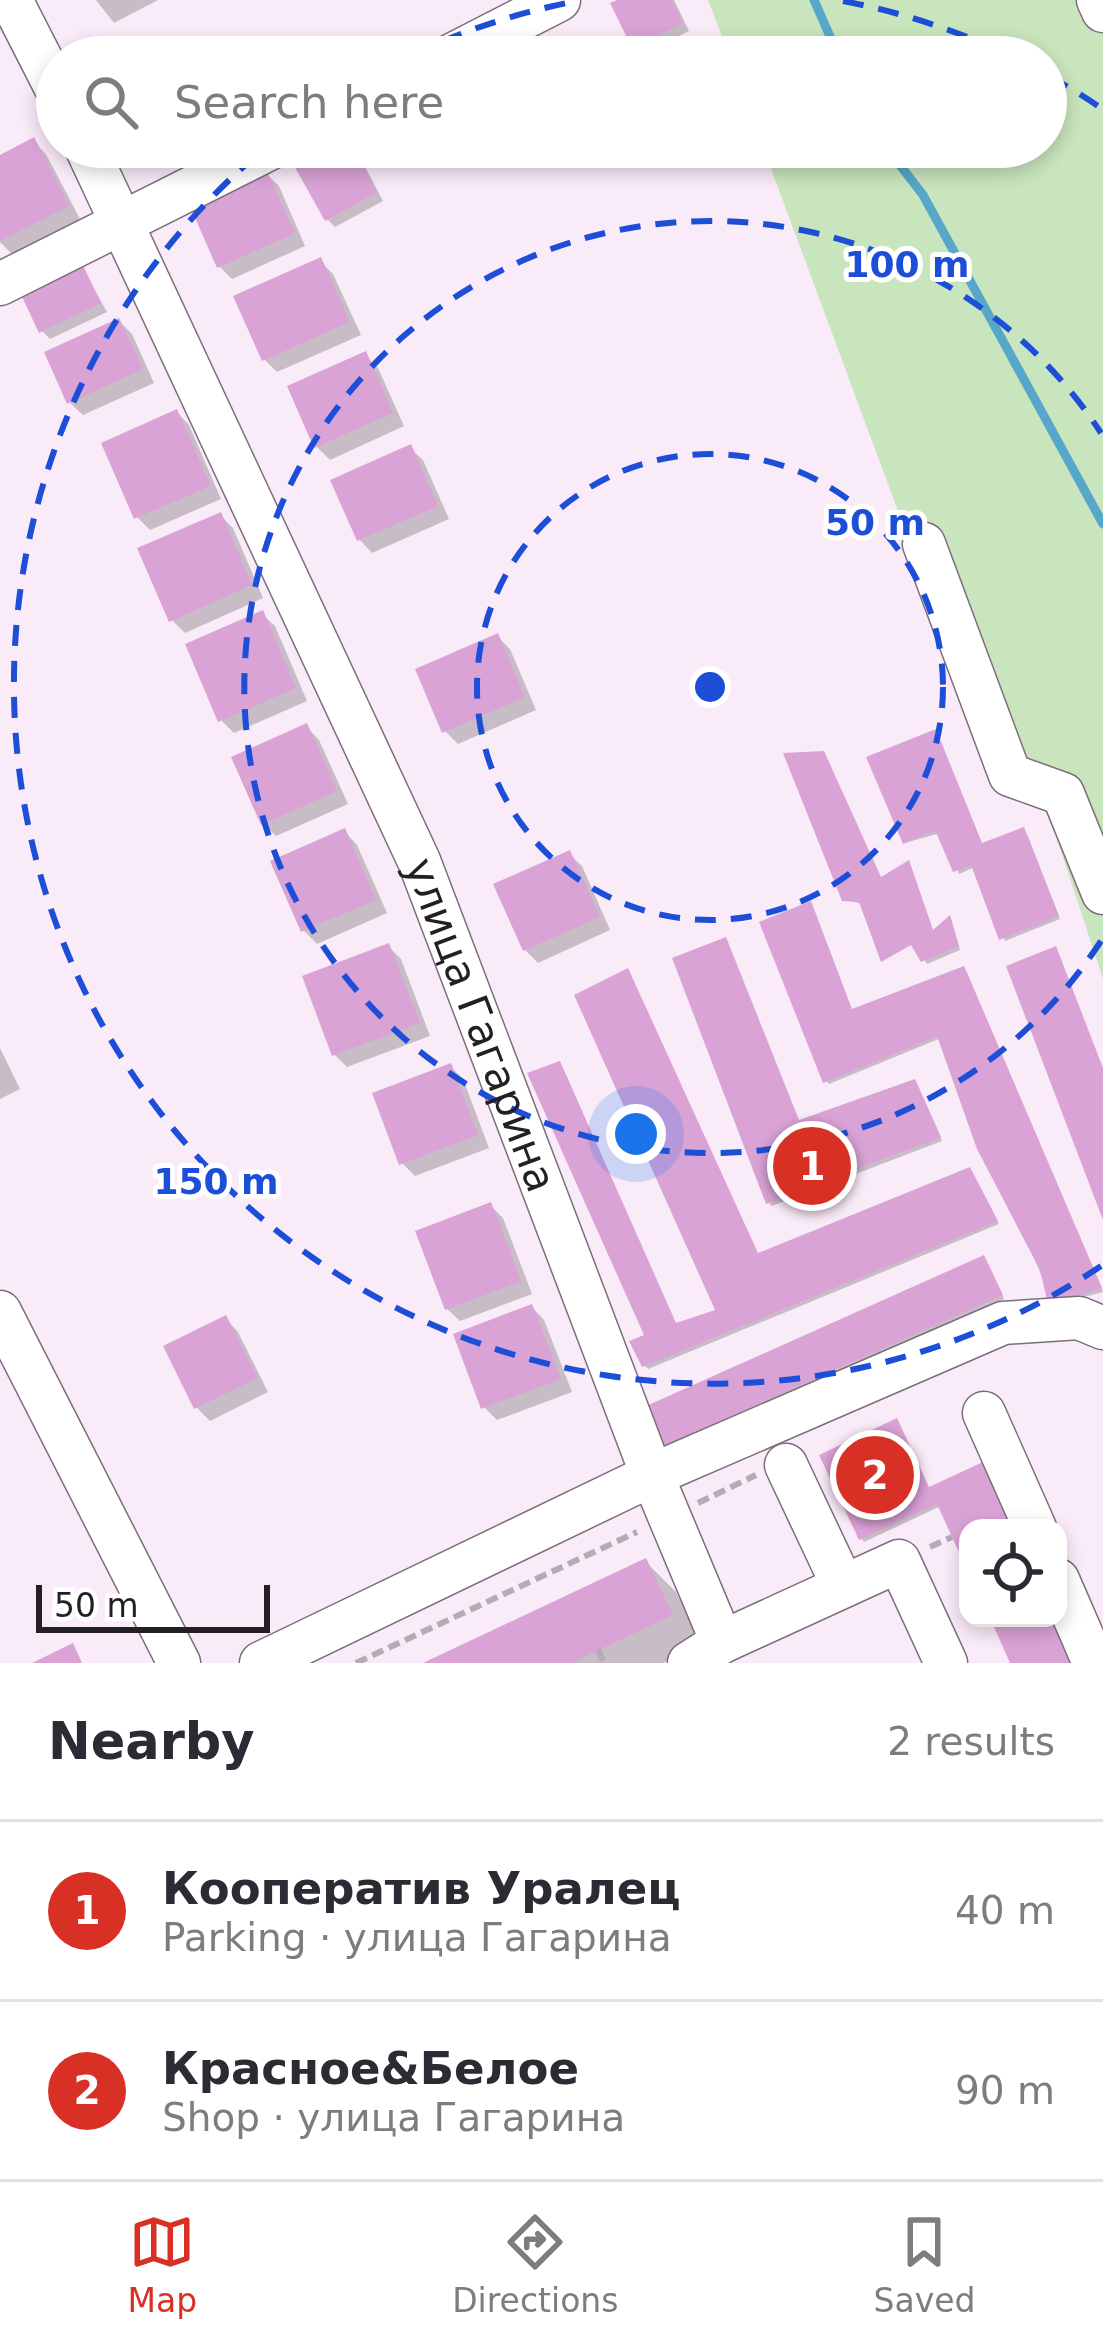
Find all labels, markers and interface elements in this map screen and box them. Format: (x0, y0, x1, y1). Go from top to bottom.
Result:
search box (36, 36, 1067, 168)
icon: search (78, 69, 144, 135)
text: Search here (174, 76, 444, 129)
text: 100 m (844, 244, 970, 285)
text: 50 m (825, 502, 925, 543)
centre of rings (689, 666, 731, 708)
street label: улица Гагарина (395, 851, 566, 1199)
your location (606, 1104, 666, 1164)
pin: 1 (773, 1121, 851, 1211)
text: 150 m (153, 1161, 279, 1202)
pin: 2 (836, 1430, 914, 1520)
map controls (959, 1519, 1067, 1627)
button: locate (959, 1519, 1067, 1627)
scale bar (36, 1579, 270, 1632)
text: 50 m (54, 1586, 139, 1625)
text: Nearby (48, 1712, 255, 1771)
text: 2 results (887, 1719, 1055, 1764)
text: Кооператив Уралец (162, 1862, 681, 1915)
text: 1 (73, 1888, 101, 1933)
text: 40 m (955, 1888, 1055, 1933)
text: Parking · улица Гагарина (162, 1915, 672, 1960)
text: Красное&Белое (162, 2042, 579, 2095)
text: 2 (73, 2068, 101, 2113)
text: 90 m (955, 2068, 1055, 2113)
text: Shop · улица Гагарина (162, 2095, 625, 2140)
tab: Map (128, 2209, 197, 2320)
tab: Directions (452, 2209, 618, 2320)
tab: Saved (874, 2209, 975, 2320)

